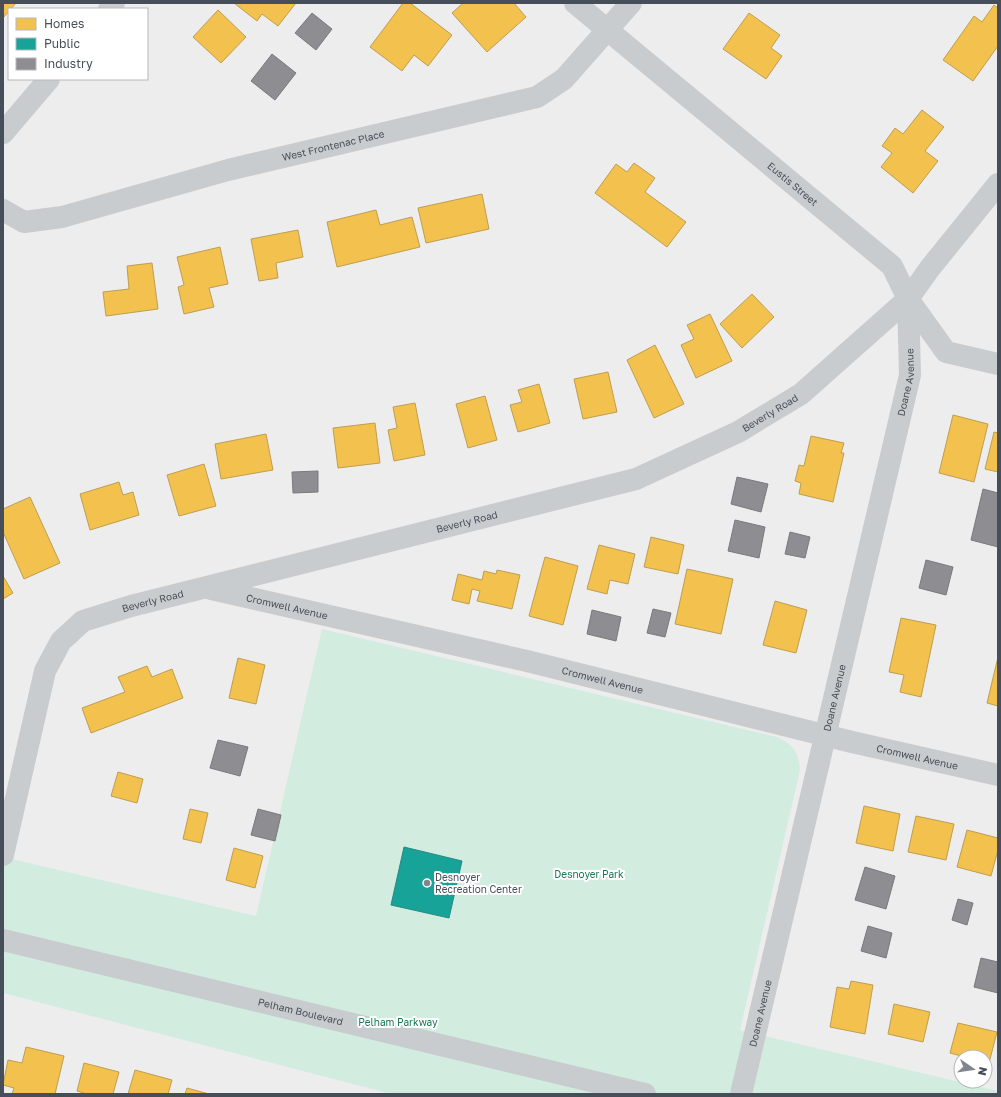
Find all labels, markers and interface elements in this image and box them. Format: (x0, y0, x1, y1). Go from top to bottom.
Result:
legend (8, 8, 148, 80)
text: Homes (44, 16, 84, 31)
text: Public (44, 36, 81, 51)
text: Industry (44, 56, 93, 71)
street label: West Frontenac Place (281, 127, 386, 163)
street label: Eustis Street (765, 159, 820, 208)
street label: Doane Avenue (895, 348, 916, 417)
street label: Beverly Road (740, 391, 800, 434)
street label: Beverly Road (435, 508, 499, 535)
street label: Beverly Road (120, 587, 185, 614)
street label: Cromwell Avenue (245, 591, 329, 621)
street label: Doane Avenue (820, 663, 848, 733)
street label: Cromwell Avenue (561, 664, 645, 696)
street label: Cromwell Avenue (875, 742, 960, 772)
park label: Desnoyer Park (554, 868, 624, 880)
place label: Desnoyer Recreation Center (435, 871, 522, 895)
marker: Desnoyer Recreation Center (422, 878, 432, 888)
street label: Doane Avenue (746, 978, 774, 1048)
street label: Pelham Boulevard (257, 995, 344, 1027)
park label: Pelham Parkway (358, 1016, 438, 1028)
north arrow (953, 1049, 993, 1089)
text: N (976, 1066, 991, 1077)

